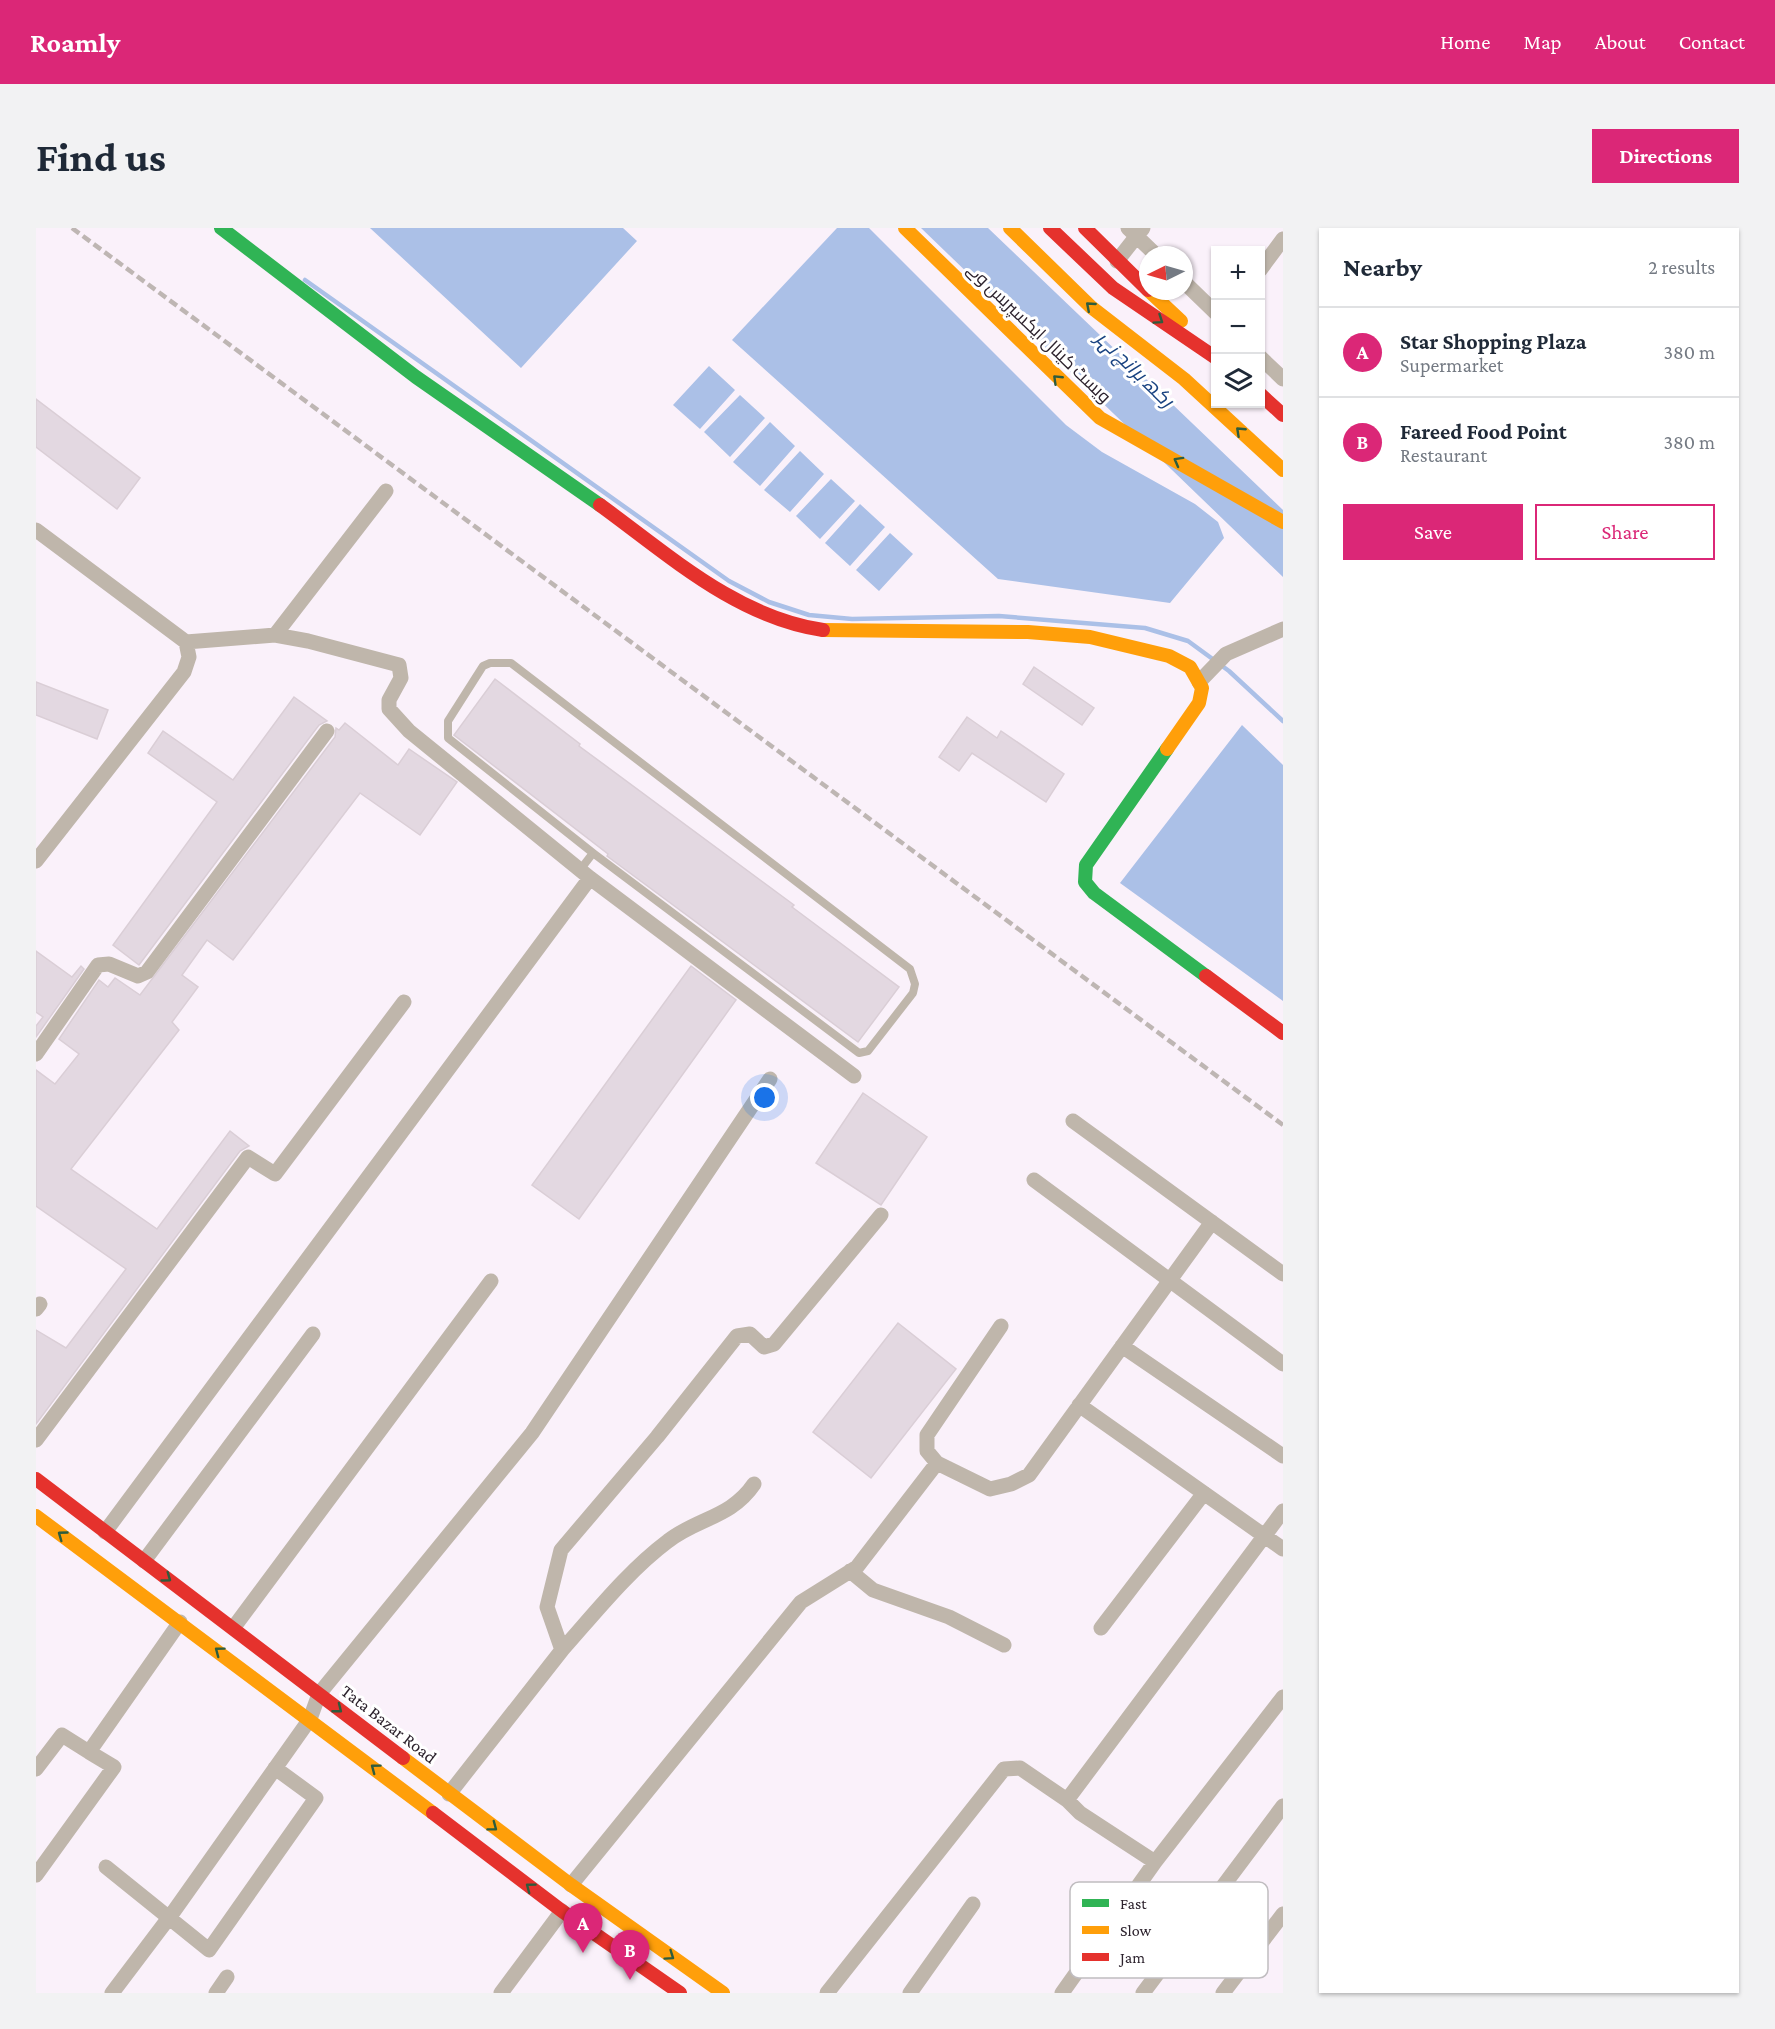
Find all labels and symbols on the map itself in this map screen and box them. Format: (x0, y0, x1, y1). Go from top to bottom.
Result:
north arrow (1139, 246, 1193, 300)
street label: ویسٹ کینال ایکسپریس وے (962, 259, 1115, 408)
one-way arrow (1087, 302, 1097, 313)
one-way arrow (1152, 313, 1163, 324)
water label: رکھ برانچ نہر (1087, 325, 1180, 415)
one-way arrow (1053, 375, 1063, 386)
one-way arrow (1236, 427, 1247, 438)
one-way arrow (1174, 457, 1184, 468)
your location (750, 1083, 779, 1112)
one-way arrow (58, 1532, 69, 1543)
one-way arrow (160, 1570, 171, 1581)
one-way arrow (214, 1647, 225, 1658)
street label: Tata Bazar Road (337, 1681, 441, 1768)
one-way arrow (332, 1701, 343, 1712)
one-way arrow (371, 1765, 382, 1776)
one-way arrow (487, 1820, 498, 1831)
legend (1070, 1882, 1268, 1978)
one-way arrow (525, 1883, 536, 1894)
text: Fast (1120, 1895, 1147, 1912)
pin: A (564, 1904, 602, 1953)
text: Slow (1120, 1922, 1152, 1939)
pin: B (610, 1930, 650, 1980)
one-way arrow (664, 1948, 675, 1959)
text: Jam (1118, 1949, 1145, 1967)

